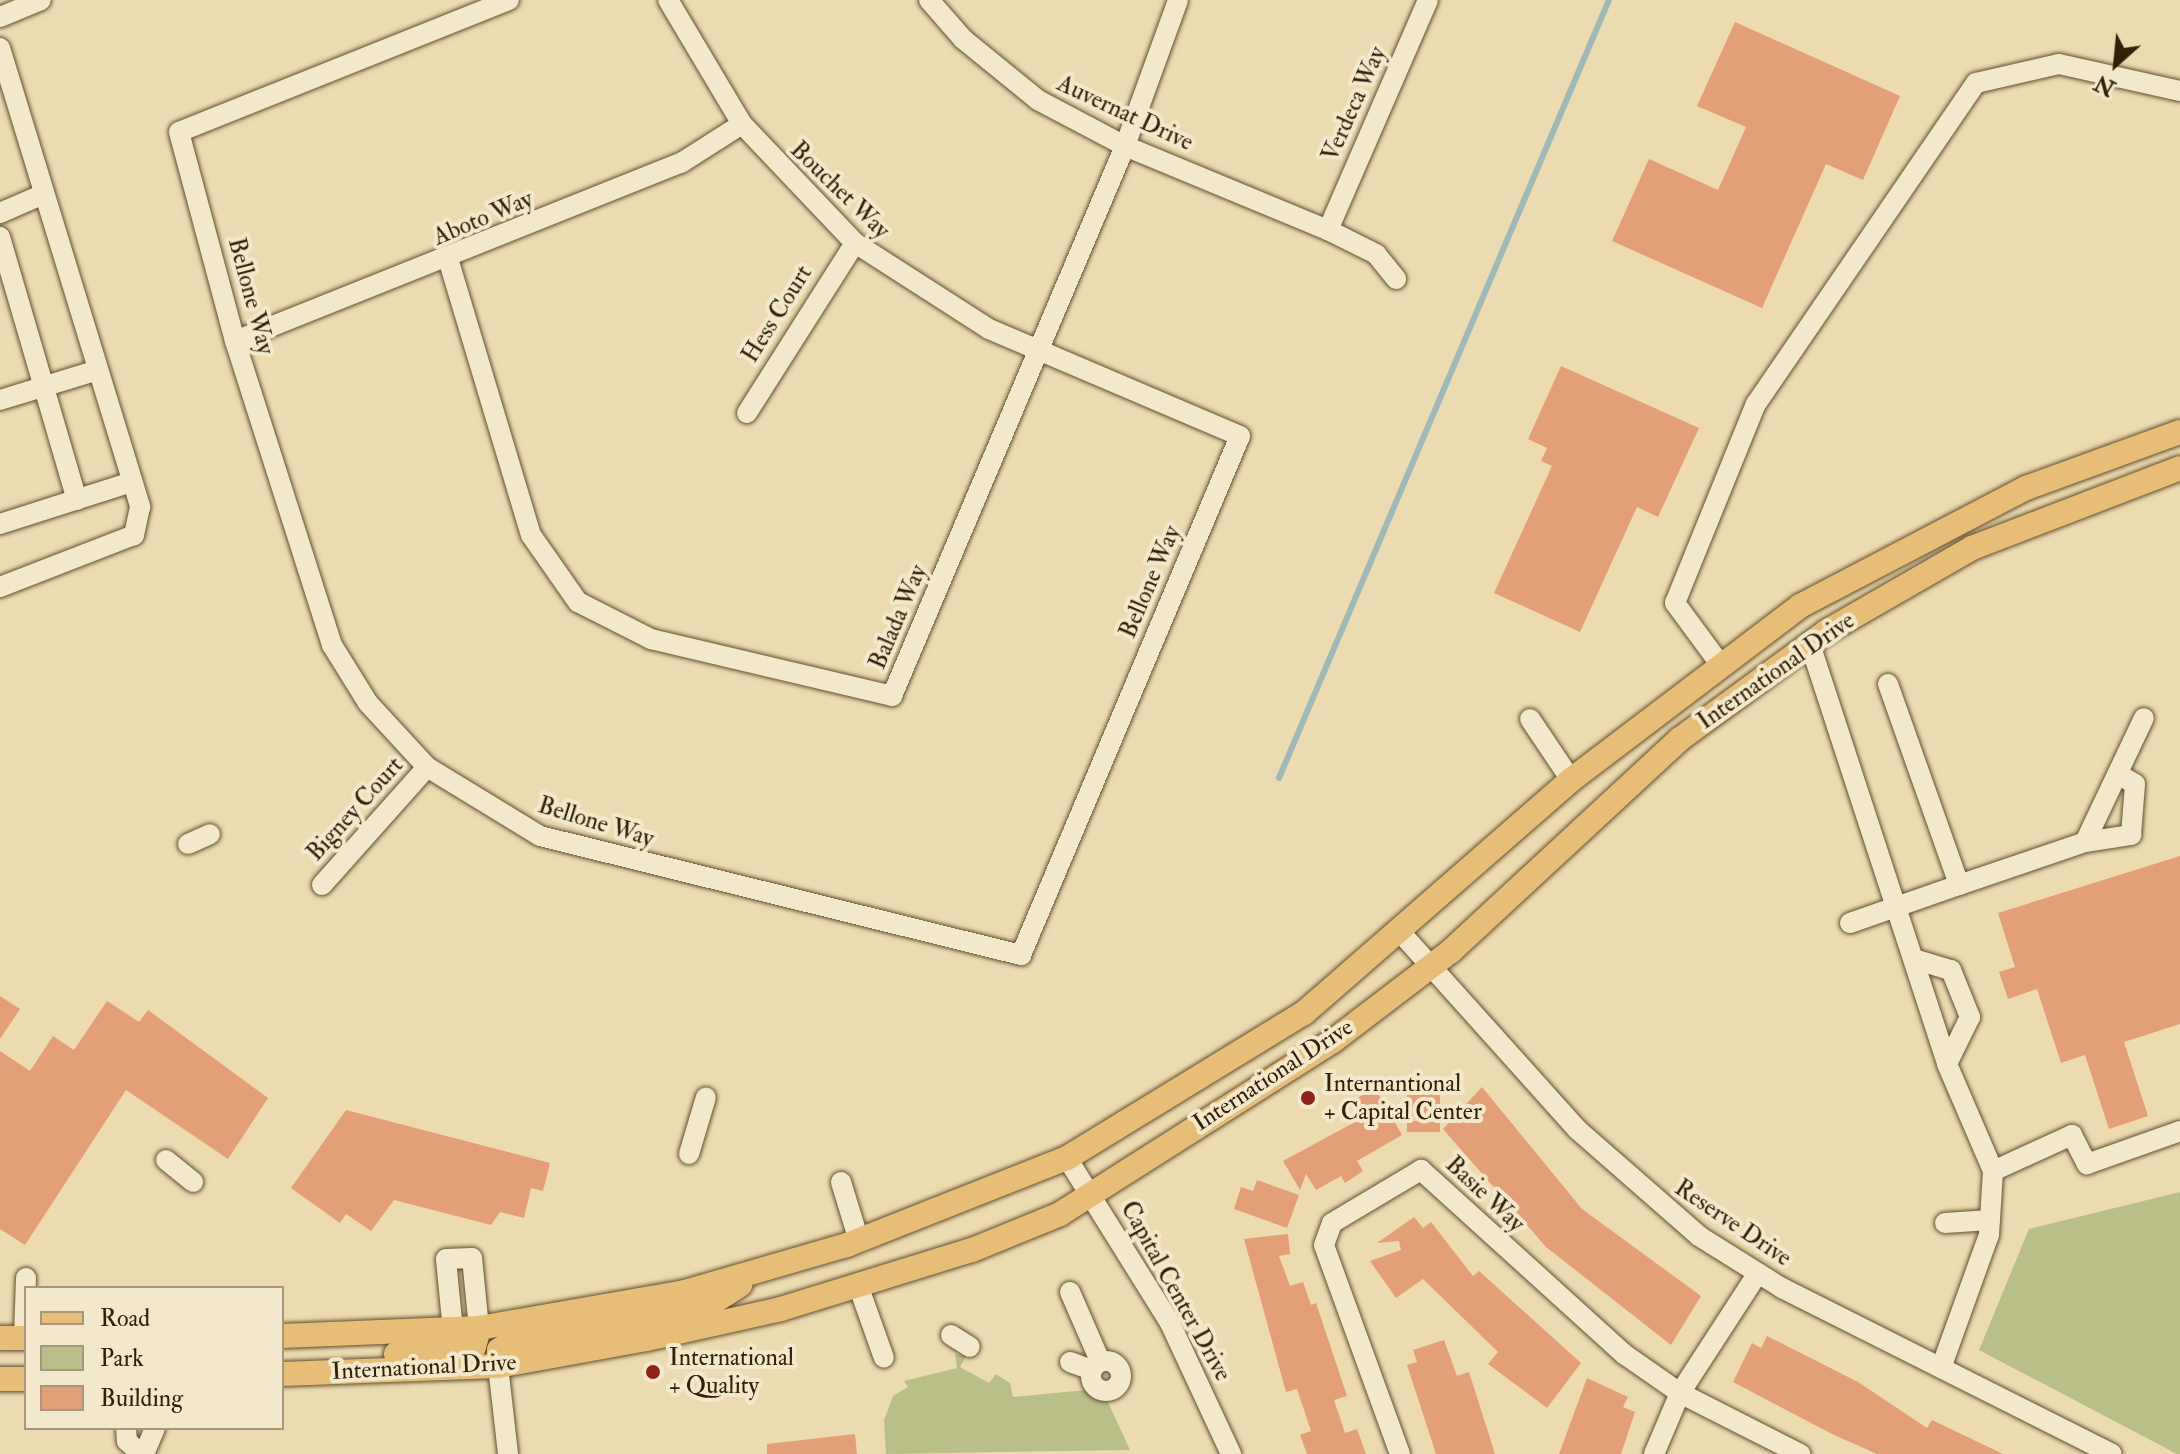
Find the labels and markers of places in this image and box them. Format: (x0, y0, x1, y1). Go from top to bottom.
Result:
place label: Internantional + Capital Center (1324, 1070, 1482, 1126)
marker: Internantional + Capital Center (1299, 1089, 1317, 1107)
place label: International + Quality (669, 1344, 794, 1400)
marker: International + Quality (644, 1363, 662, 1381)

